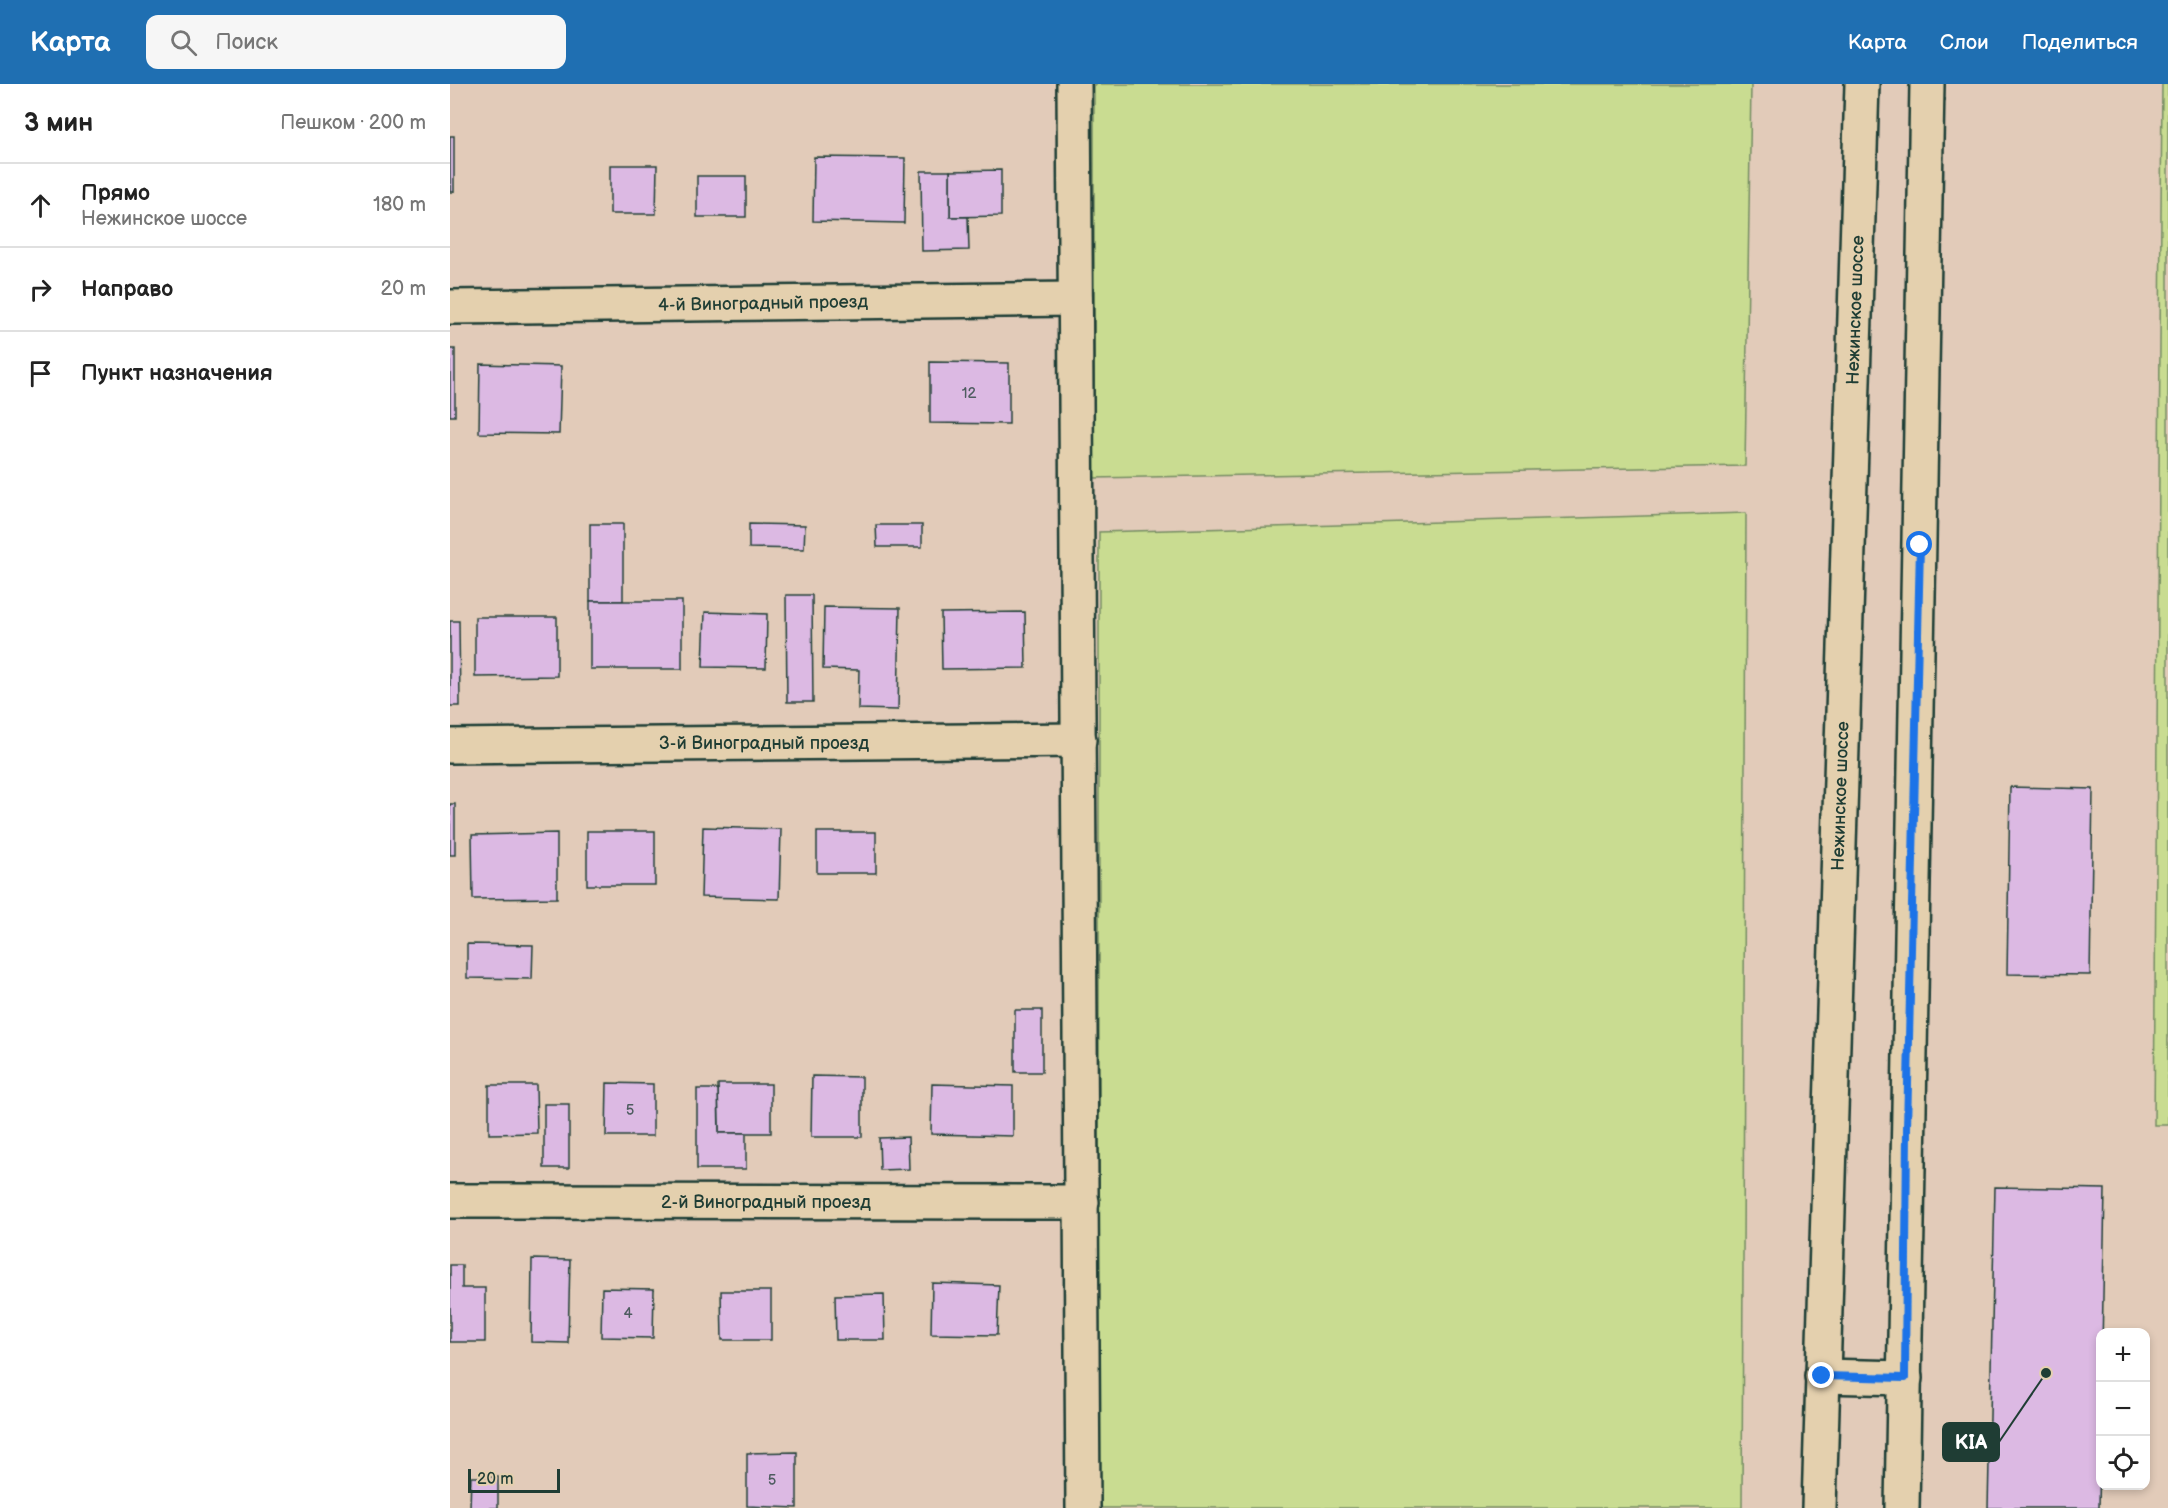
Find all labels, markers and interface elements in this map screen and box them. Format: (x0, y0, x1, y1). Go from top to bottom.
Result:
search box (146, 15, 566, 69)
text: Карта (30, 26, 110, 59)
icon: search (167, 26, 200, 59)
text: Поиск (215, 29, 278, 56)
text: Карта (1848, 30, 1907, 55)
text: Слои (1940, 30, 1989, 55)
text: Поделиться (2022, 30, 2138, 55)
text: 3 мин (24, 108, 93, 139)
text: Пешком · 200 m (280, 111, 426, 135)
text: Прямо (81, 180, 150, 207)
icon: ahead (24, 189, 57, 222)
text: 180 m (373, 193, 426, 217)
text: Нежинское шоссе (81, 207, 247, 231)
street label: Нежинское шоссе (1842, 235, 1869, 385)
icon: right (24, 273, 57, 306)
text: Направо (81, 276, 173, 303)
text: 20 m (381, 277, 426, 301)
street label: 4-й Виноградный проезд (658, 291, 868, 316)
icon: arrive (24, 357, 57, 390)
text: Пункт назначения (81, 360, 273, 387)
house number: 12 (962, 384, 976, 403)
route start (1906, 531, 1932, 557)
street label: Нежинское шоссе (1827, 721, 1854, 871)
street label: 3-й Виноградный проезд (659, 733, 869, 754)
house number: 5 (626, 1101, 634, 1120)
street label: 2-й Виноградный проезд (661, 1192, 871, 1213)
house number: 4 (623, 1304, 633, 1323)
map controls (2096, 1328, 2150, 1490)
button: + (2096, 1328, 2150, 1382)
route end (1808, 1362, 1834, 1388)
button: − (2096, 1382, 2150, 1436)
callout: KIA (1943, 1423, 1999, 1461)
text: KIA (1955, 1431, 1988, 1455)
button: locate (2096, 1436, 2150, 1490)
scale bar (468, 1466, 560, 1494)
text: 20 m (477, 1470, 513, 1489)
house number: 5 (768, 1471, 776, 1490)

